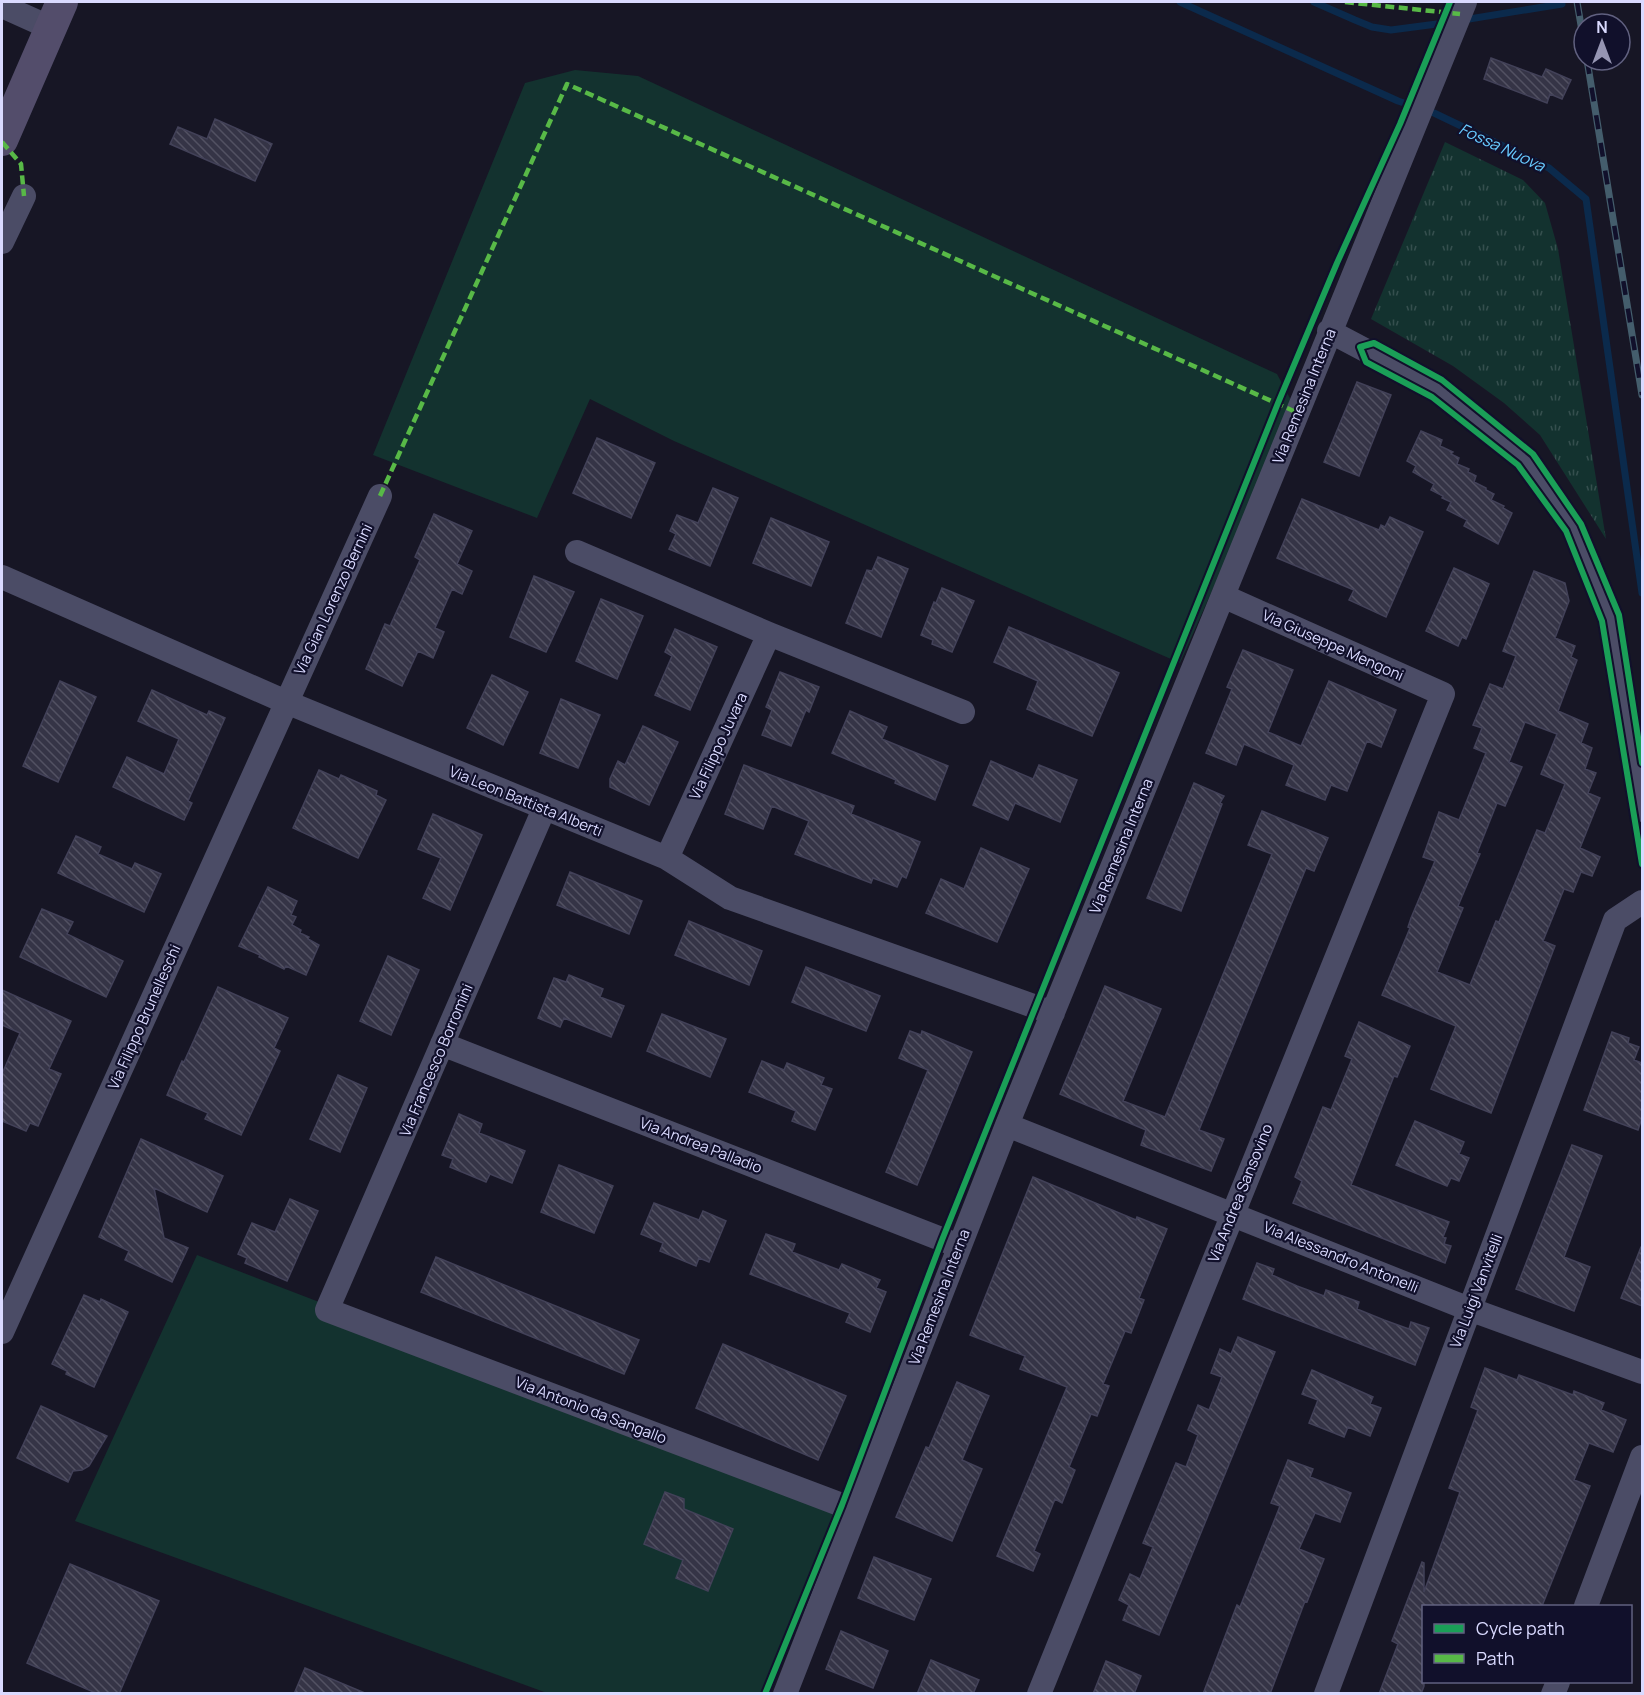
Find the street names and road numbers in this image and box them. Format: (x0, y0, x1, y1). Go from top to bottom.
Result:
street label: Via Remesina Interna (1267, 325, 1341, 467)
street label: Via Gian Lorenzo Bernini (289, 520, 377, 678)
street label: Via Giuseppe Mengoni (1259, 604, 1407, 686)
street label: Via Filippo Juvara (684, 689, 752, 803)
street label: Via Leon Battista Alberti (446, 761, 606, 841)
street label: Via Remesina Interna (1084, 775, 1158, 917)
street label: Via Filippo Brunelleschi (103, 941, 185, 1093)
street label: Via Francesco Borromini (394, 980, 478, 1140)
street label: Via Andrea Palladio (637, 1112, 765, 1178)
street label: Via Andrea Sansovino (1203, 1120, 1277, 1265)
street label: Via Alessandro Antonelli (1260, 1216, 1422, 1298)
street label: Via Remesina Interna (903, 1226, 975, 1368)
street label: Via Luigi Vanvitelli (1445, 1231, 1507, 1351)
street label: Via Antonio da Sangallo (512, 1371, 670, 1449)

